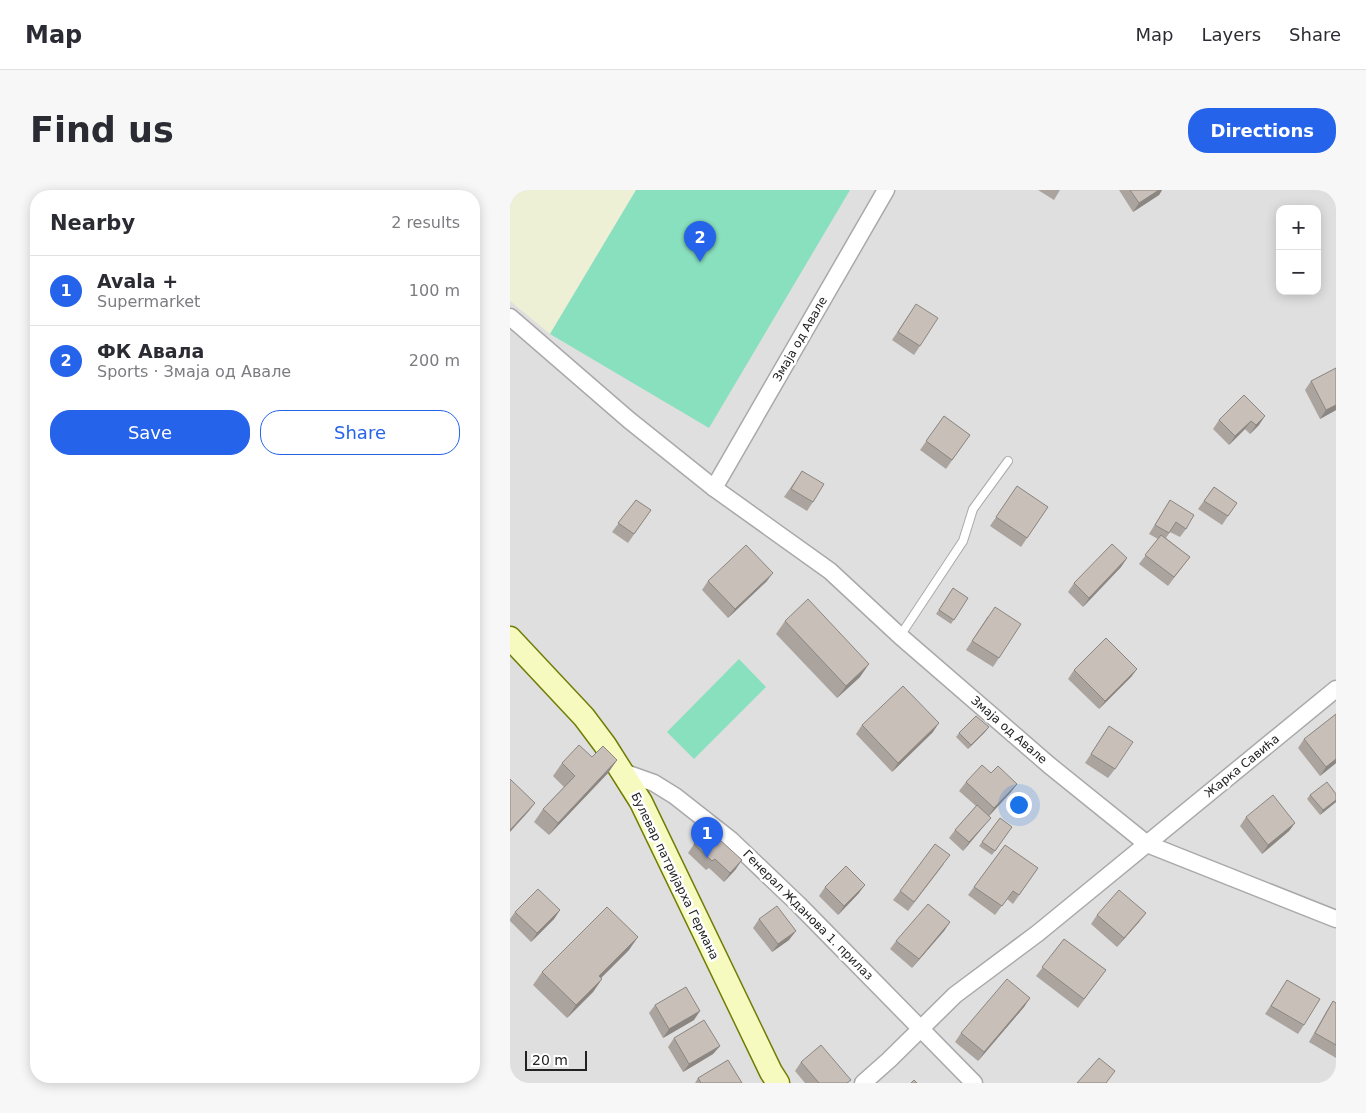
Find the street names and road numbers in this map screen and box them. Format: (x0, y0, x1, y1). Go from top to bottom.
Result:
street label: Змаја од Авале (770, 294, 830, 384)
street label: Змаја од Авале (968, 693, 1050, 767)
street label: Жарка Савића (1202, 732, 1282, 800)
street label: Булевар патријарха Германа (628, 790, 722, 962)
street label: Генерал Жданова 1. прилаз (740, 847, 876, 983)

